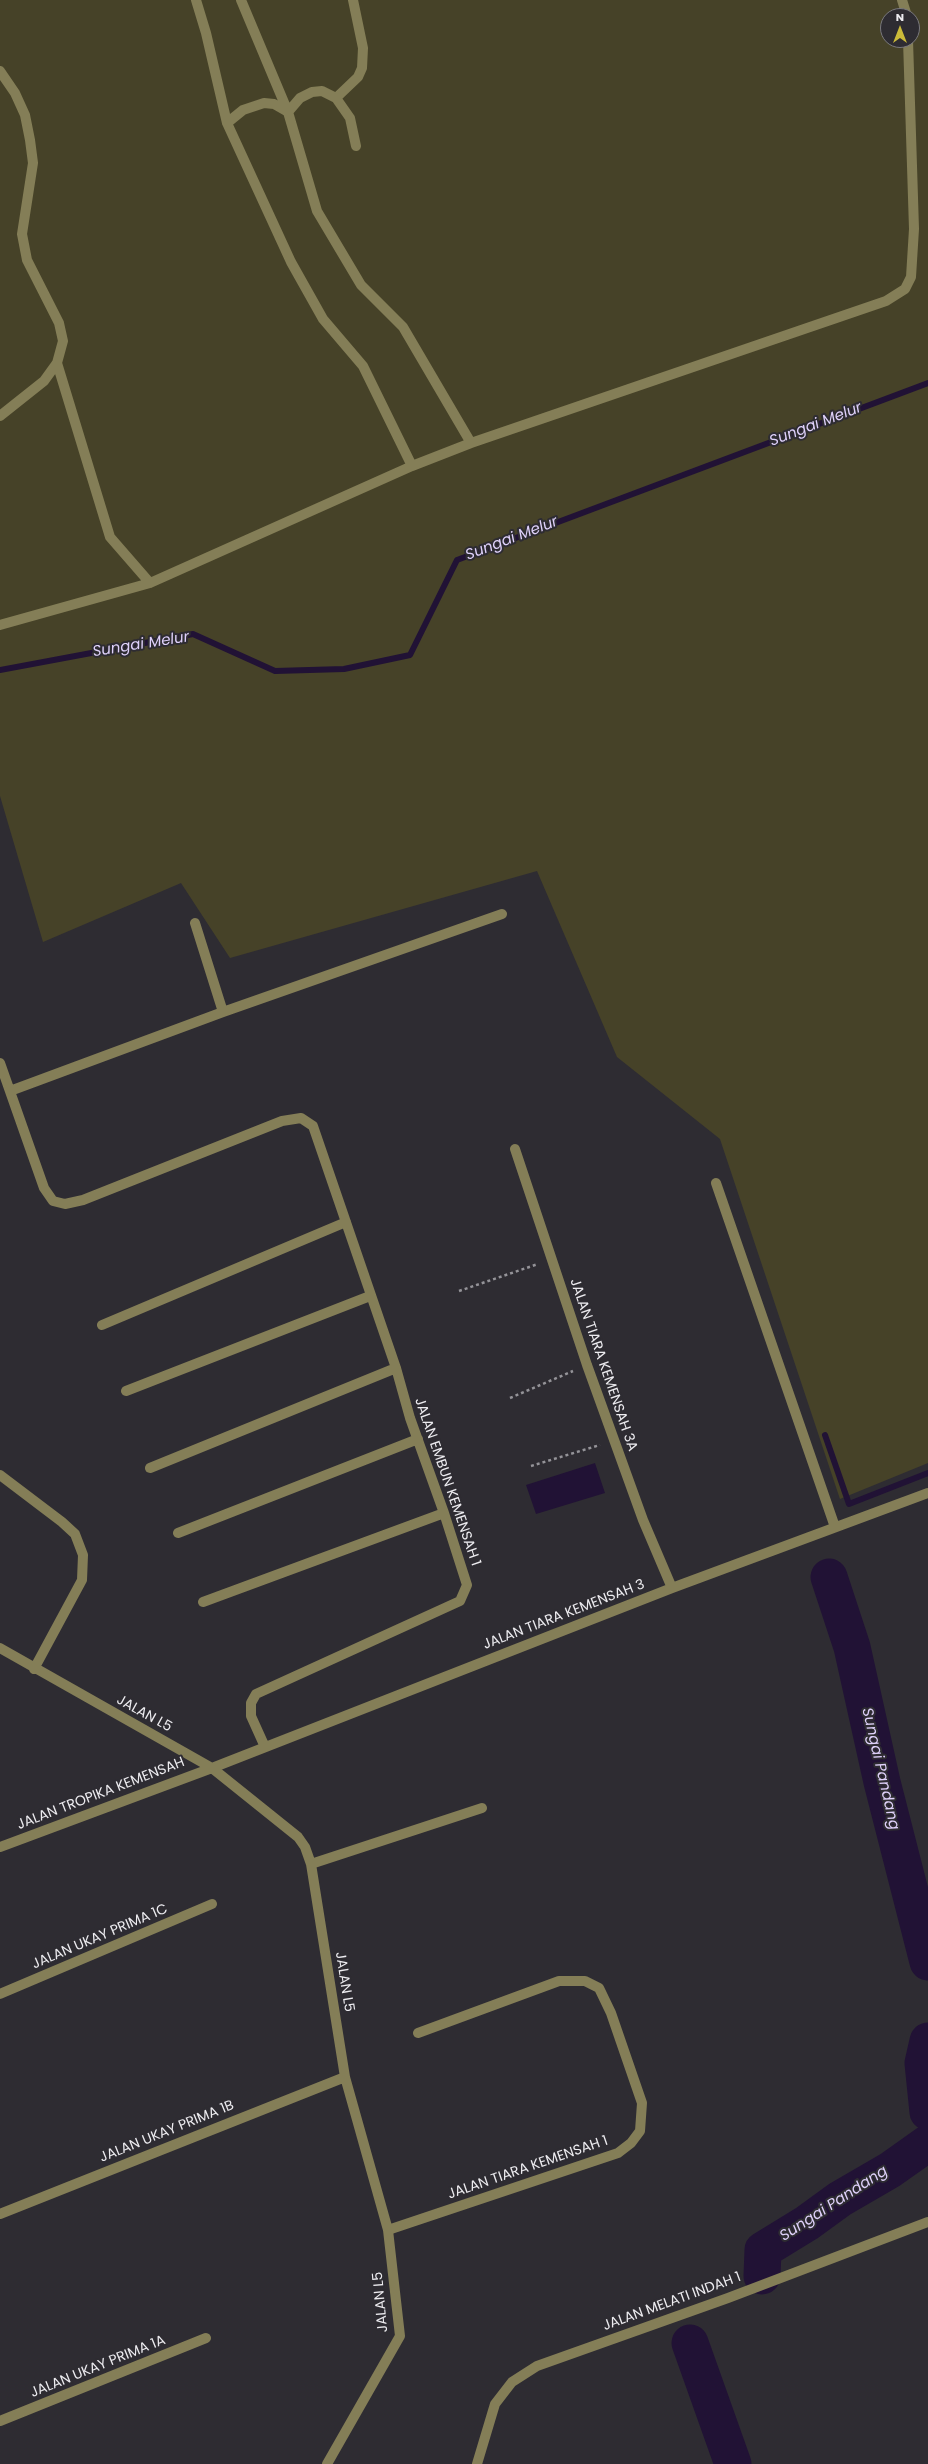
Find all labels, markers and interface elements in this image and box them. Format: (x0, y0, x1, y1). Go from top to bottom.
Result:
north arrow (880, 8, 920, 48)
text: N (896, 9, 904, 25)
water label: Sungai Melur (767, 399, 865, 451)
water label: Sungai Melur (463, 513, 561, 565)
water label: Sungai Melur (91, 628, 191, 662)
street label: JALAN TIARA KEMENSAH 3A (566, 1276, 640, 1454)
street label: JALAN EMBUN KEMENSAH 1 (410, 1396, 484, 1568)
street label: JALAN TIARA KEMENSAH 3 (481, 1576, 647, 1654)
street label: JALAN L5 (113, 1692, 175, 1736)
water label: Sungai Pandang (857, 1706, 903, 1832)
street label: JALAN TROPIKA KEMENSAH (15, 1754, 187, 1834)
street label: JALAN UKAY PRIMA 1C (30, 1901, 170, 1973)
street label: JALAN L5 (331, 1951, 357, 2013)
street label: JALAN UKAY PRIMA 1B (97, 2097, 237, 2167)
street label: JALAN TIARA KEMENSAH 1 (446, 2133, 610, 2203)
water label: Sungai Pandang (777, 2162, 891, 2246)
street label: JALAN MELATI INDAH 1 (601, 2269, 743, 2335)
street label: JALAN L5 (370, 2271, 392, 2333)
street label: JALAN UKAY PRIMA 1A (28, 2332, 168, 2402)

